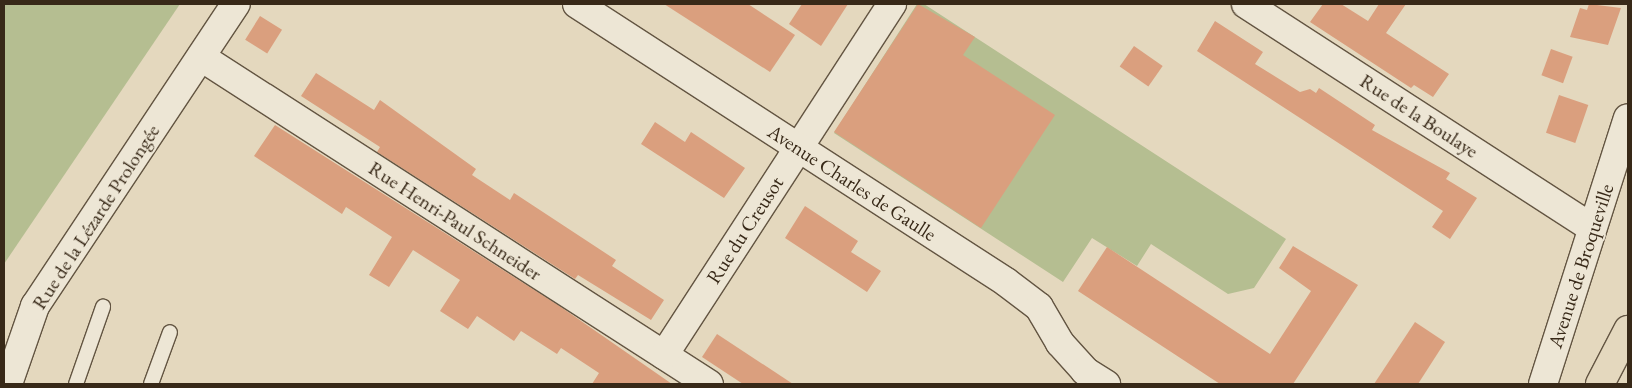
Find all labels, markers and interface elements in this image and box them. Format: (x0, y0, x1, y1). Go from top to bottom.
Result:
street label: Rue de la Boulaye (1355, 69, 1483, 163)
street label: Rue de la Lézarde Prolongée (27, 120, 165, 314)
street label: Avenue Charles de Gaulle (763, 120, 941, 246)
street label: Rue Henri-Paul Schneider (364, 156, 546, 286)
street label: Rue du Creusot (701, 172, 789, 288)
street label: Avenue de Broqueville (1543, 181, 1619, 351)

